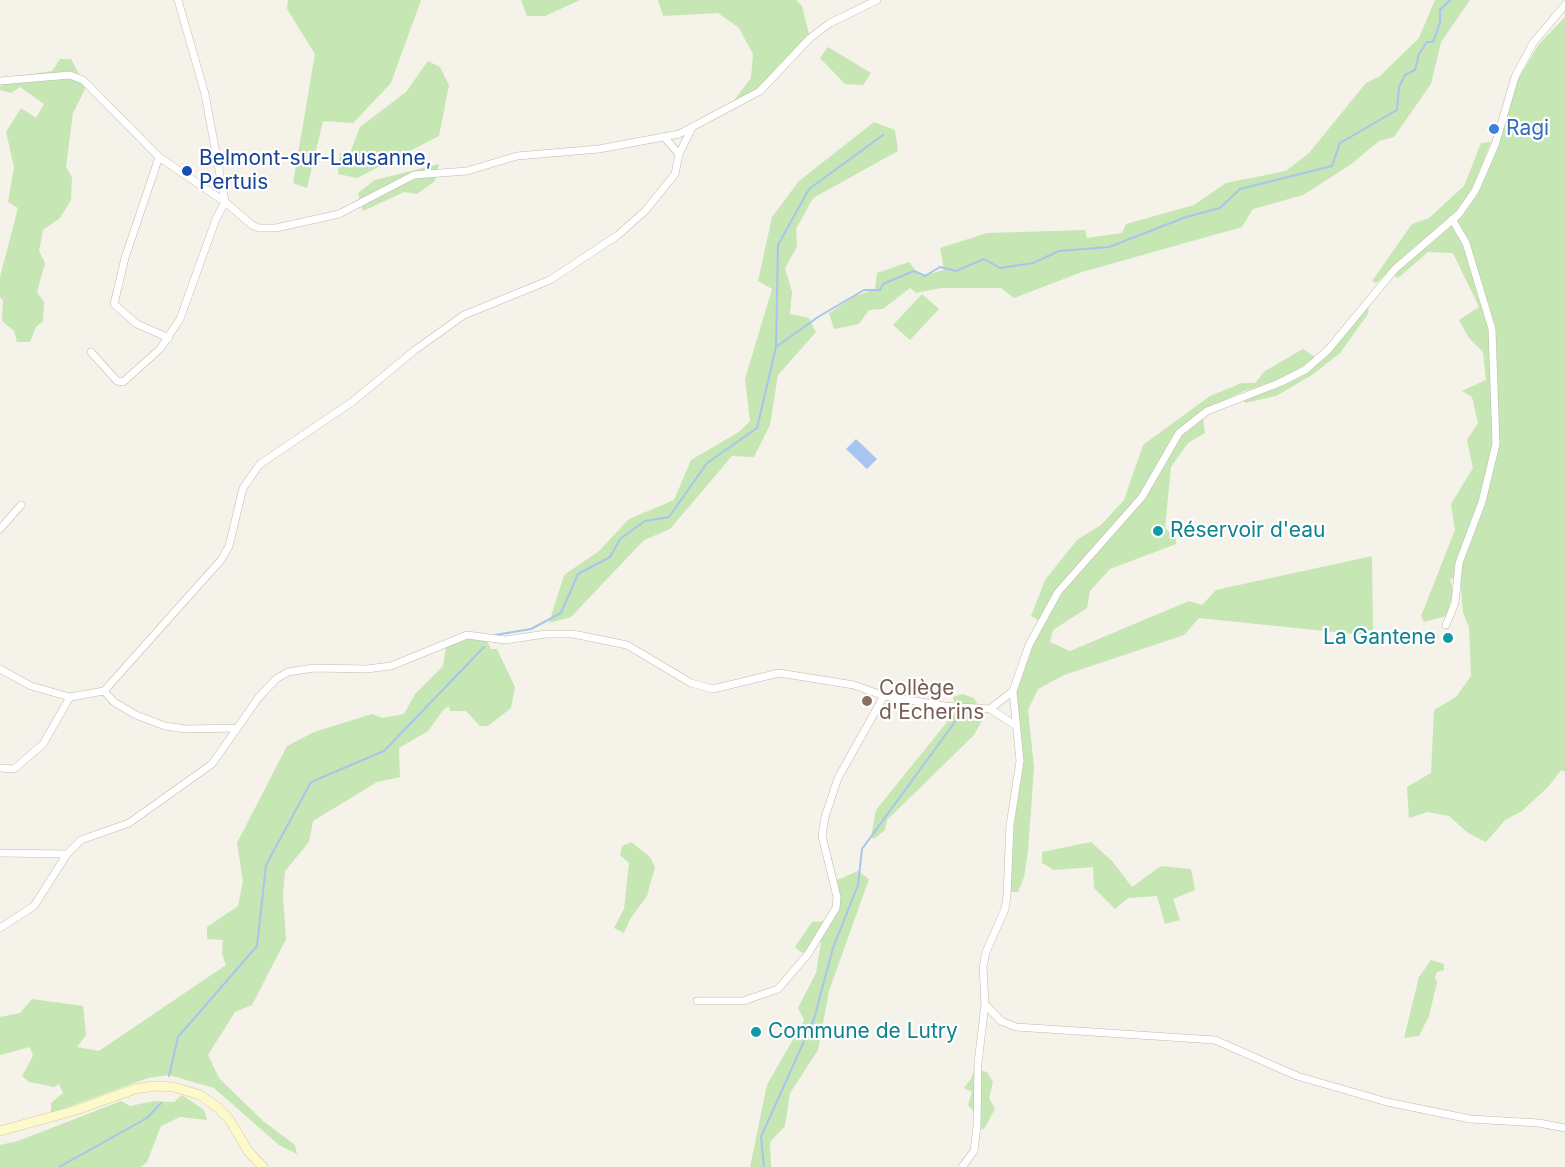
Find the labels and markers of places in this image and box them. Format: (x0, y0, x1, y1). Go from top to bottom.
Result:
place label: Ragi (1506, 116, 1549, 142)
marker: Ragi (1487, 122, 1501, 136)
place label: Belmont-sur-Lausanne, Pertuis (199, 146, 432, 196)
marker: Belmont-sur-Lausanne, Pertuis (180, 164, 194, 178)
place label: Réservoir d'eau (1170, 518, 1325, 544)
marker: Réservoir d'eau (1151, 524, 1165, 538)
place label: La Gantene (1323, 625, 1436, 651)
marker: La Gantene (1441, 631, 1455, 645)
place label: Collège d'Echerins (879, 676, 984, 726)
marker: Collège d'Echerins (860, 694, 874, 708)
place label: Commune de Lutry (768, 1019, 958, 1045)
marker: Commune de Lutry (749, 1025, 763, 1039)

